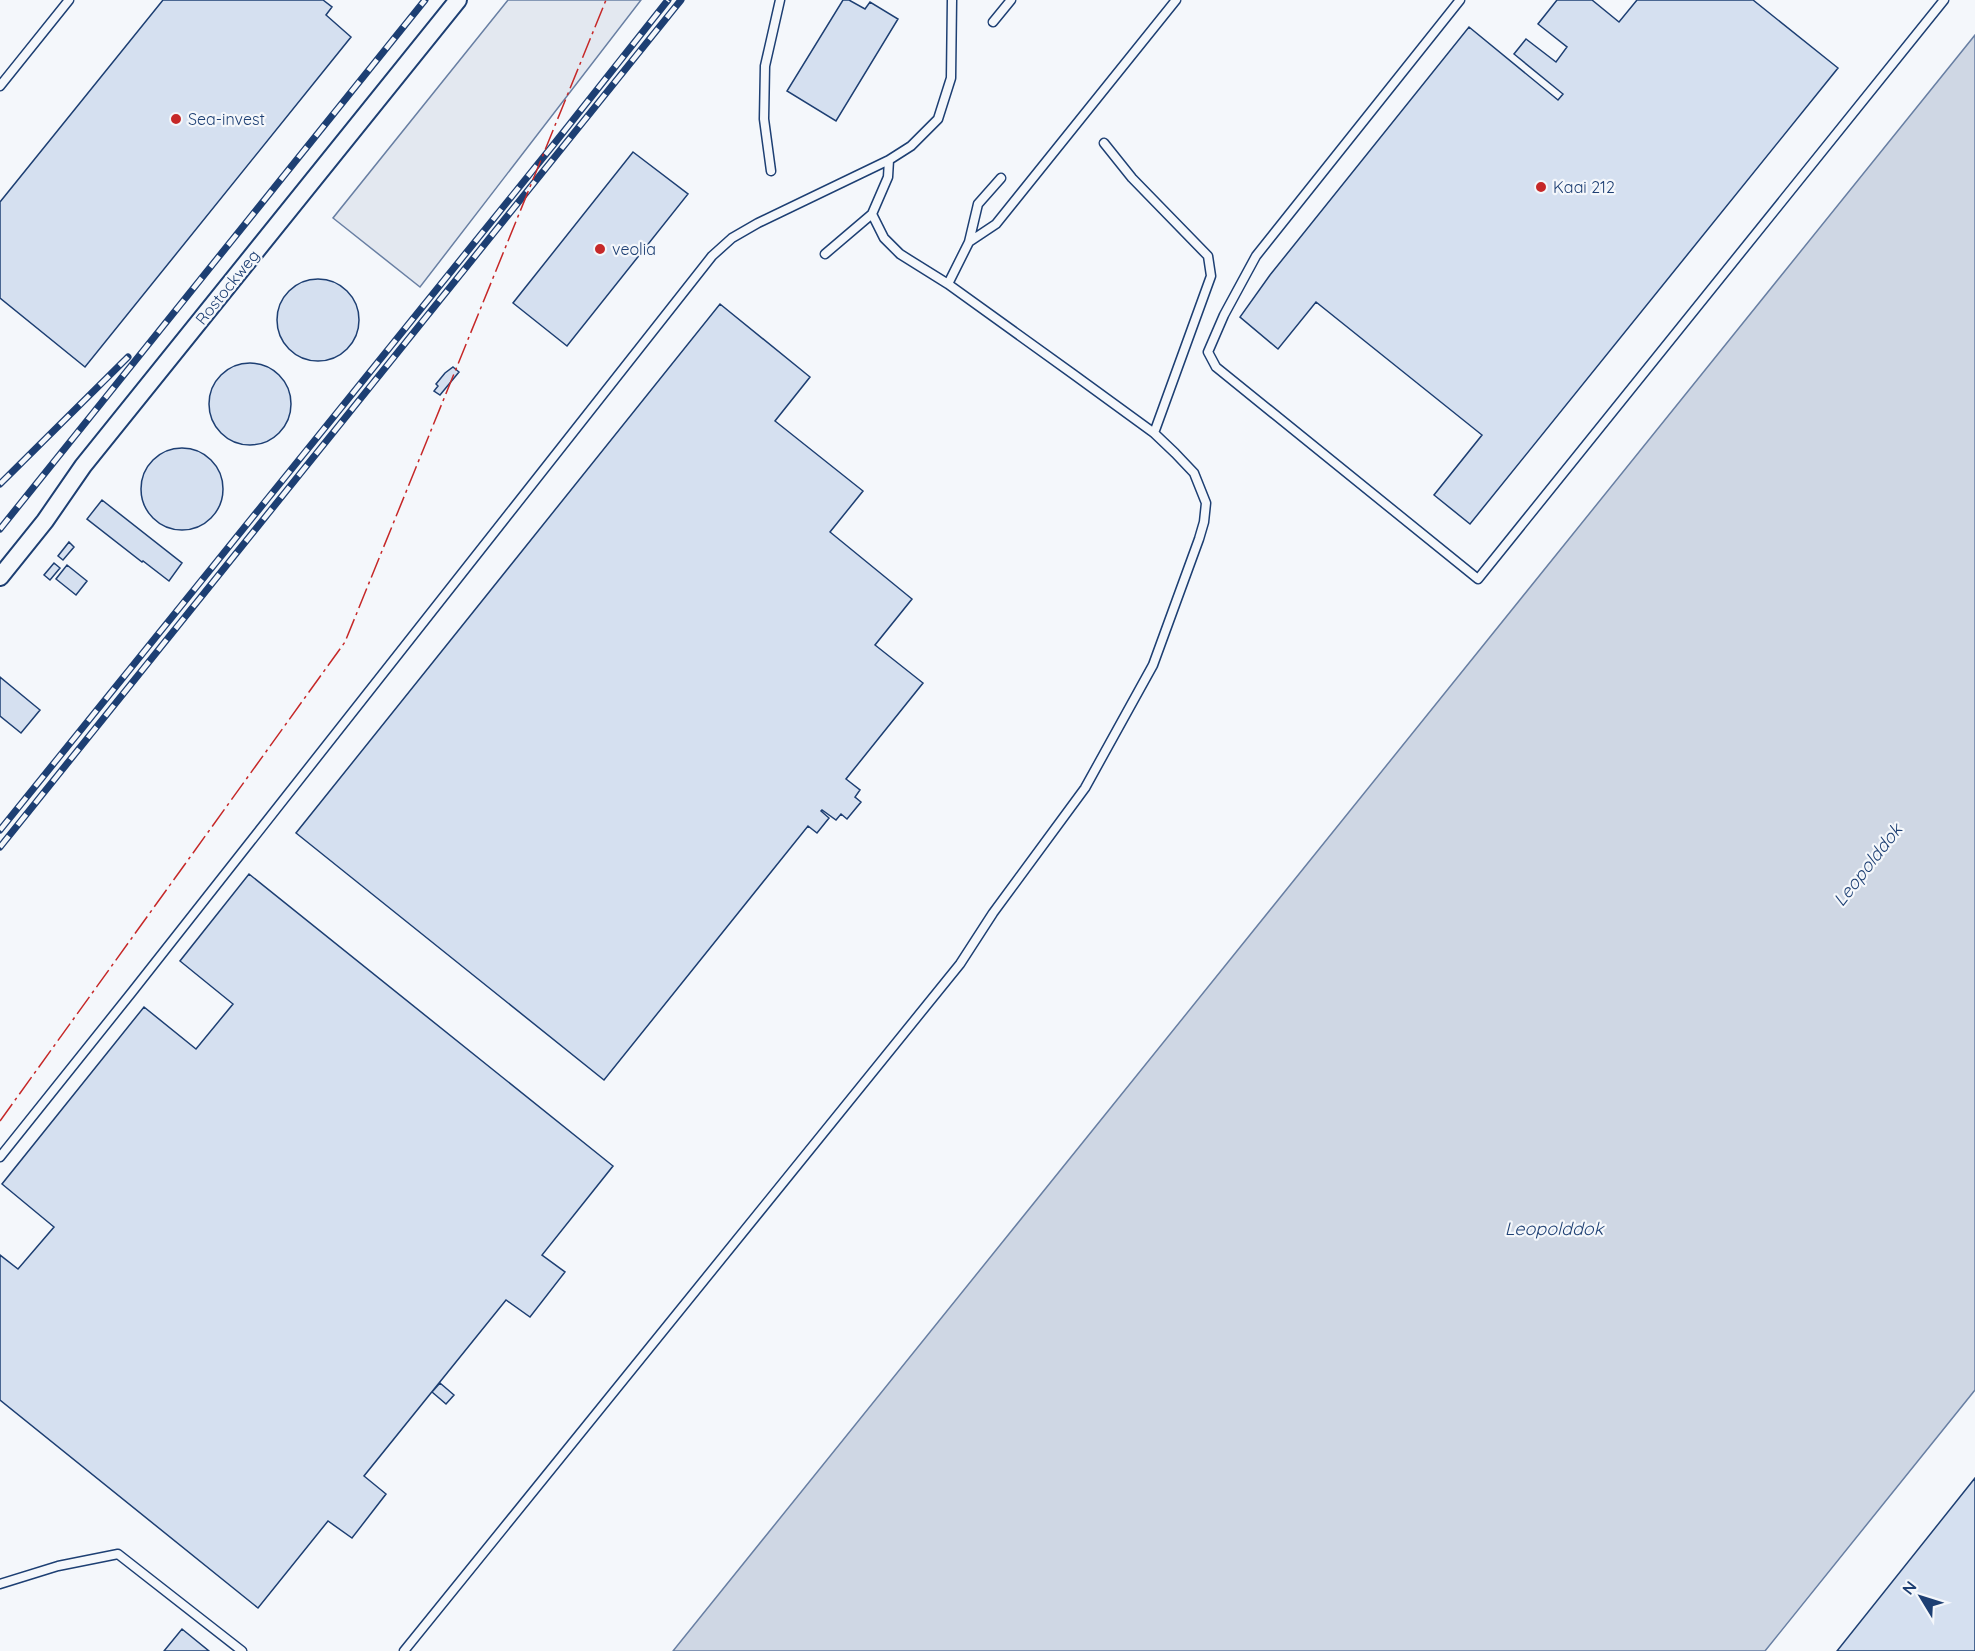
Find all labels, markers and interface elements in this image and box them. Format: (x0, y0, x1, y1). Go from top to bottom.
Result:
place label: Sea-invest (188, 109, 265, 129)
marker: Sea-invest (169, 112, 183, 126)
place label: Kaai 212 (1553, 177, 1615, 197)
marker: Kaai 212 (1534, 180, 1548, 194)
place label: veolia (612, 239, 656, 259)
marker: veolia (593, 242, 607, 256)
street label: Rostockweg (191, 245, 263, 329)
water label: Leopolddok (1828, 818, 1908, 911)
water label: Leopolddok (1505, 1217, 1605, 1240)
north arrow (1891, 1567, 1951, 1627)
text: N (1898, 1577, 1921, 1599)

